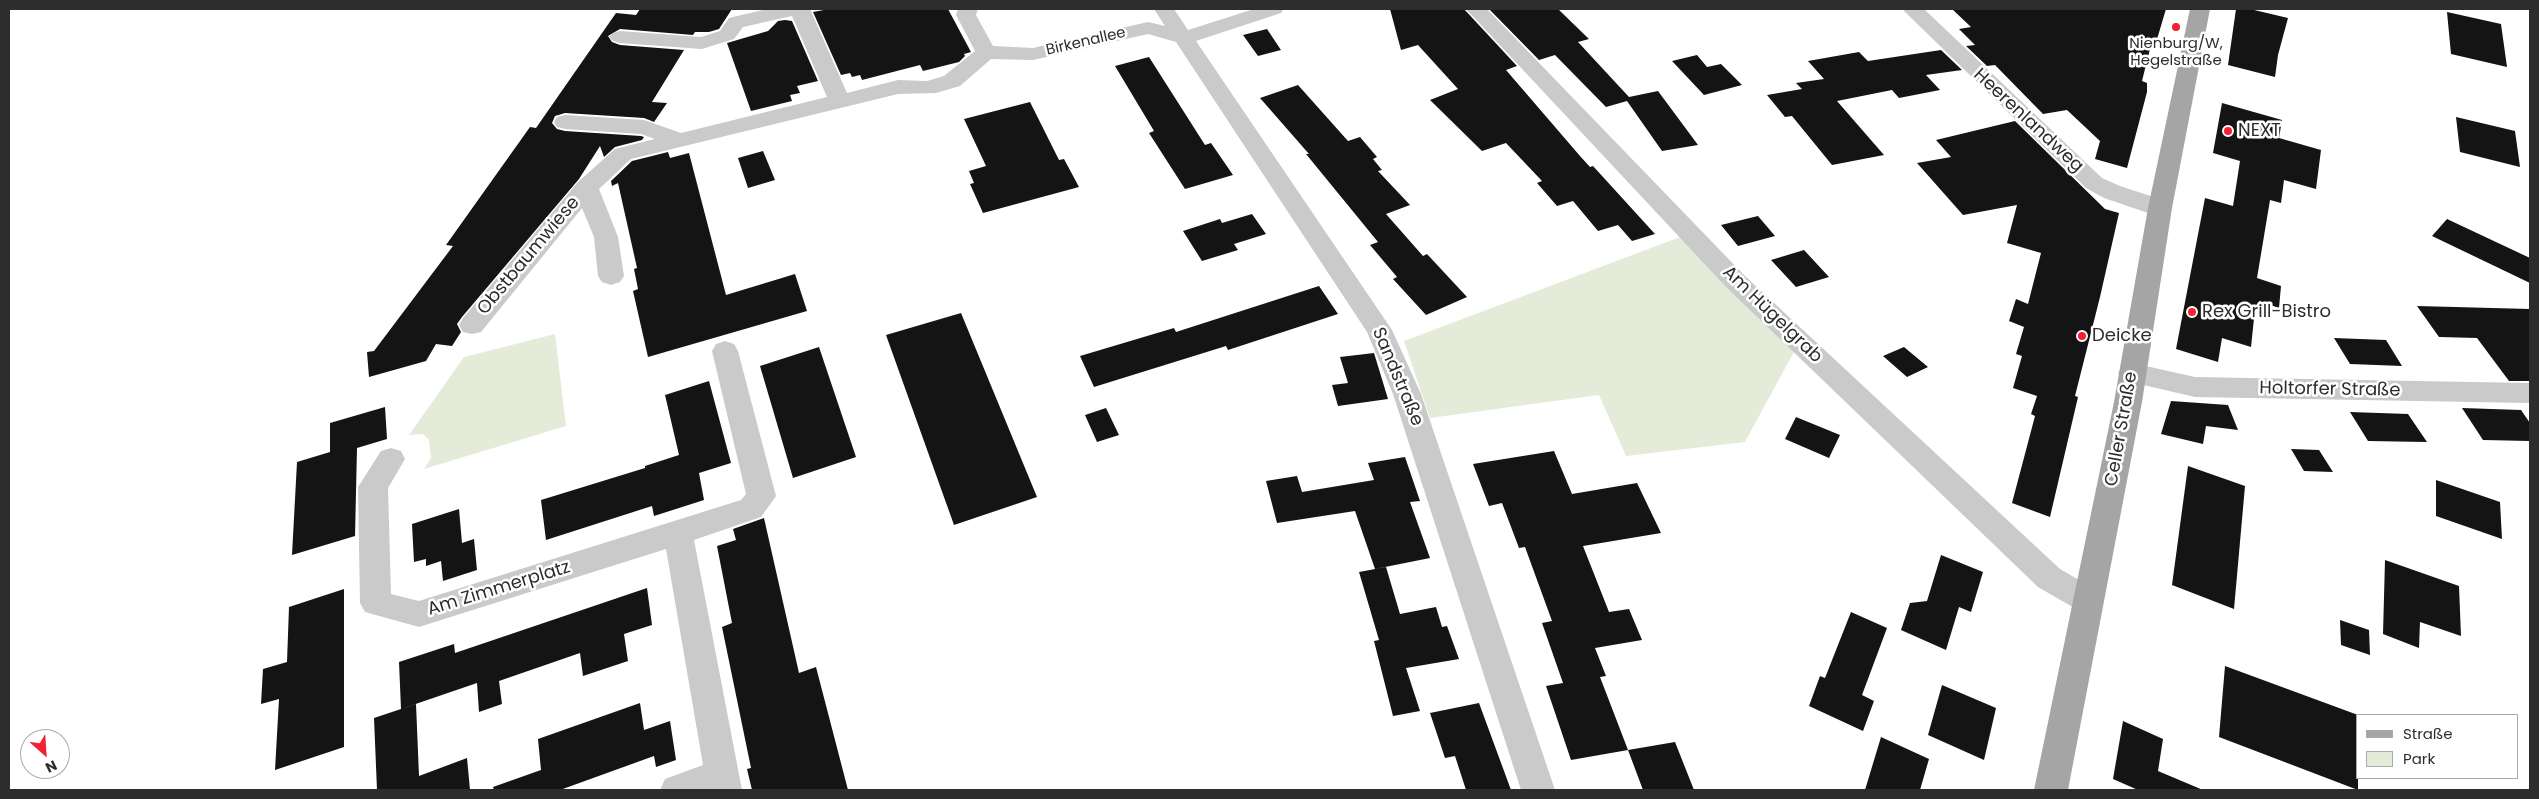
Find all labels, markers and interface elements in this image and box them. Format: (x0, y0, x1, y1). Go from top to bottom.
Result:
marker: Nienburg/W, Hegelstraße (2170, 21, 2182, 33)
street label: Birkenallee (1044, 24, 1128, 60)
place label: Nienburg/W, Hegelstraße (2129, 35, 2223, 70)
street label: Heerenlandweg (1969, 64, 2087, 178)
place label: NEXT (2238, 120, 2281, 142)
marker: NEXT (2222, 125, 2234, 137)
street label: Obstbaumwiese (473, 193, 585, 319)
street label: Am Hügelgrab (1718, 262, 1826, 368)
place label: Rex Grill-Bistro (2202, 301, 2331, 323)
marker: Rex Grill-Bistro (2186, 306, 2198, 318)
street label: Sandstraße (1367, 325, 1427, 429)
place label: Deicke (2092, 325, 2152, 347)
marker: Deicke (2076, 330, 2088, 342)
street label: Celler Straße (2101, 370, 2143, 488)
street label: Holtorfer Straße (2259, 378, 2401, 402)
street label: Am Zimmerplatz (425, 557, 573, 621)
legend (2356, 714, 2519, 779)
text: Straße (2403, 723, 2453, 744)
north arrow (20, 729, 70, 779)
text: Park (2403, 748, 2435, 769)
text: N (42, 755, 60, 778)

